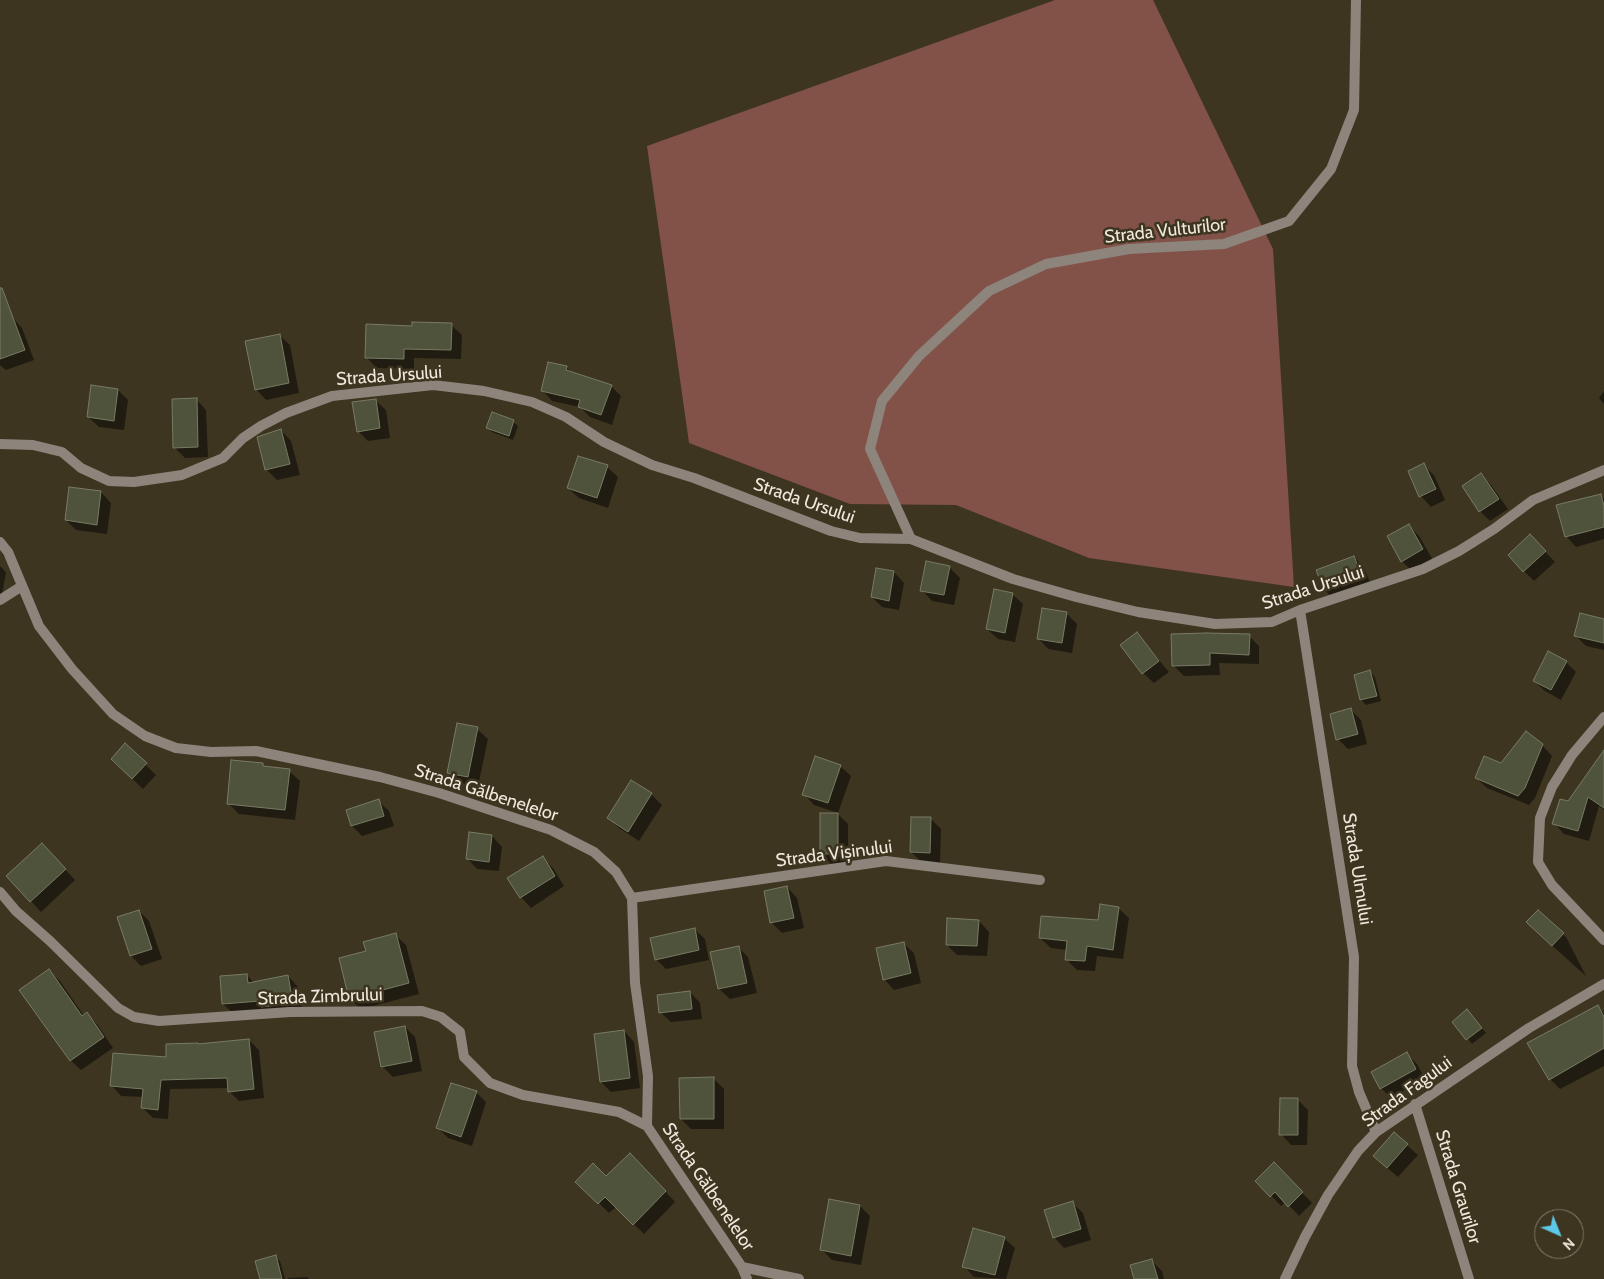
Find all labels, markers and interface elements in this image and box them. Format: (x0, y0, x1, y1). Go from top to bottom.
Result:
street label: Strada Vulturilor (1103, 214, 1227, 248)
street label: Strada Ursului (335, 362, 443, 390)
street label: Strada Ursului (750, 474, 858, 528)
street label: Strada Ursului (1259, 561, 1367, 615)
street label: Strada Gălbenelelor (411, 760, 561, 826)
street label: Strada Ulmului (1337, 812, 1377, 926)
street label: Strada Vișinului (775, 836, 893, 872)
street label: Strada Zimbrului (257, 984, 383, 1010)
street label: Strada Fagului (1358, 1052, 1456, 1132)
street label: Strada Gălbenelelor (657, 1119, 759, 1255)
street label: Strada Graurilor (1430, 1127, 1486, 1247)
north arrow (1534, 1209, 1584, 1259)
text: N (1559, 1234, 1579, 1254)

